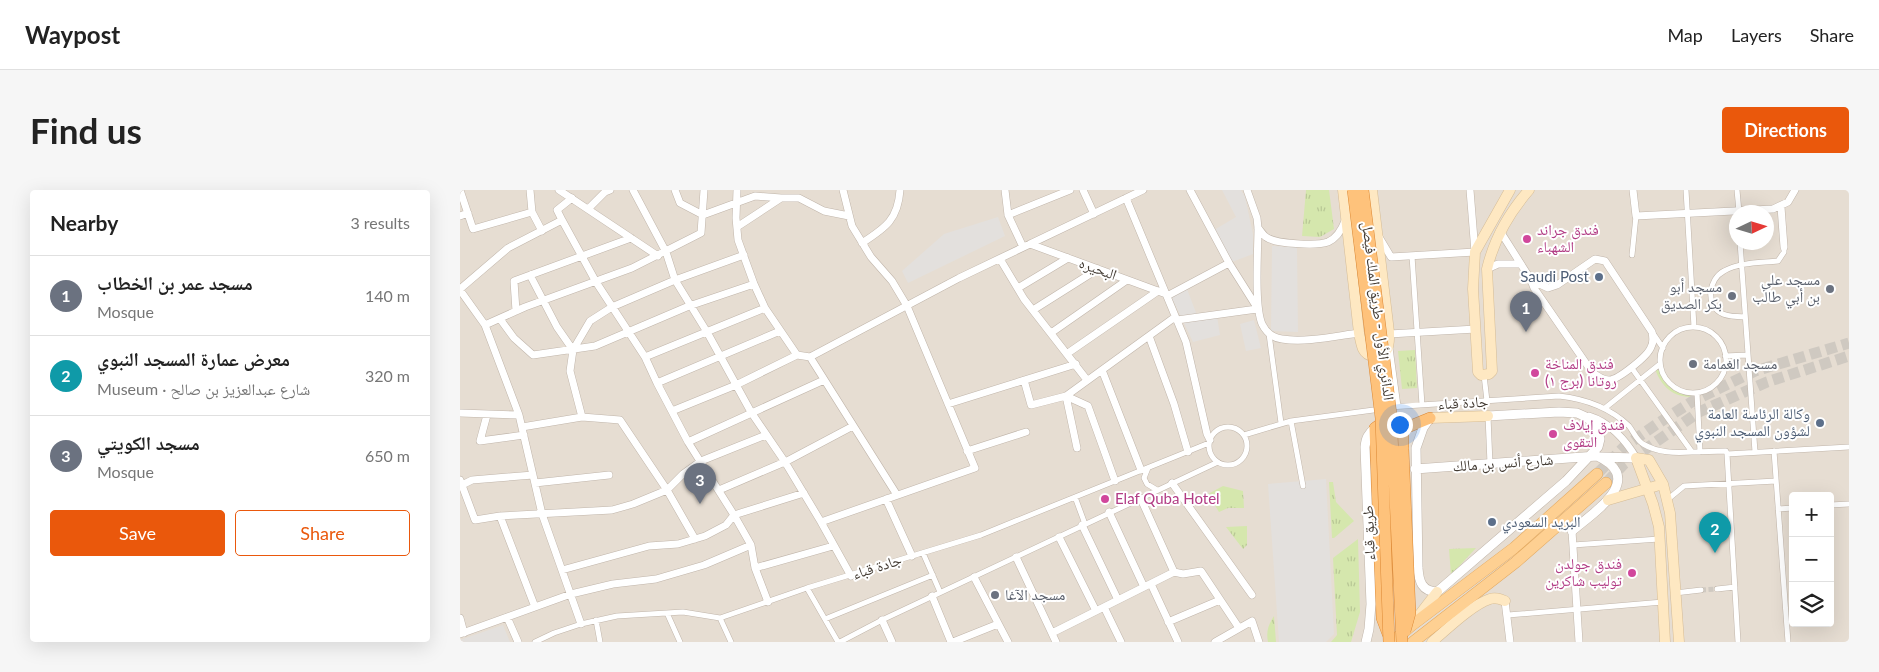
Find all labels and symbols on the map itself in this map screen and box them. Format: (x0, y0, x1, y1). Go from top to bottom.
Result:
north arrow (1729, 205, 1774, 250)
place label: فندق جراند الشهباء (1537, 220, 1599, 256)
street label: الدائري الأول - طريق الملك فيصل (1355, 221, 1399, 402)
marker: فندق جراند الشهباء (1521, 233, 1533, 245)
street label: البحيره (1077, 253, 1120, 284)
place label: Saudi Post (1520, 267, 1590, 285)
place label: مسجد علي بن أبي طالب (1752, 270, 1820, 309)
marker: Saudi Post (1593, 271, 1605, 283)
place label: مسجد أبو بكر الصديق (1661, 277, 1722, 314)
marker: مسجد علي بن أبي طالب (1824, 283, 1836, 295)
marker: مسجد أبو بكر الصديق (1726, 290, 1738, 302)
pin: 1 (1510, 291, 1542, 332)
place label: فندق المناخة روتانا (برج ١) (1545, 354, 1617, 391)
place label: مسجد الغمامة (1703, 354, 1777, 372)
marker: مسجد الغمامة (1687, 358, 1699, 370)
marker: فندق المناخة روتانا (برج ١) (1529, 367, 1541, 379)
street label: جادة قباء (1437, 392, 1489, 413)
place label: وكالة الرئاسة العامة لشؤون المسجد النبوي (1695, 404, 1810, 443)
your location (1387, 412, 1413, 438)
place label: فندق إيلاف التقوى (1563, 415, 1625, 452)
marker: وكالة الرئاسة العامة لشؤون المسجد النبوي (1814, 417, 1826, 429)
marker: فندق إيلاف التقوى (1547, 428, 1559, 440)
street label: شارع أنس بن مالك (1452, 450, 1554, 476)
pin: 3 (684, 463, 716, 504)
place label: Elaf Quba Hotel (1115, 489, 1220, 507)
marker: Elaf Quba Hotel (1099, 493, 1111, 505)
street label: طريق قباء (1358, 505, 1380, 561)
place label: البريد السعودي (1502, 512, 1581, 534)
pin: 2 (1699, 512, 1731, 553)
marker: البريد السعودي (1486, 516, 1498, 528)
street label: جادة قباء (850, 550, 904, 583)
place label: فندق جولدن توليب شاكرين (1545, 554, 1623, 591)
marker: فندق جولدن توليب شاكرين (1626, 567, 1638, 579)
place label: مسجد الآغا (1005, 585, 1066, 603)
marker: مسجد الآغا (989, 589, 1001, 601)

